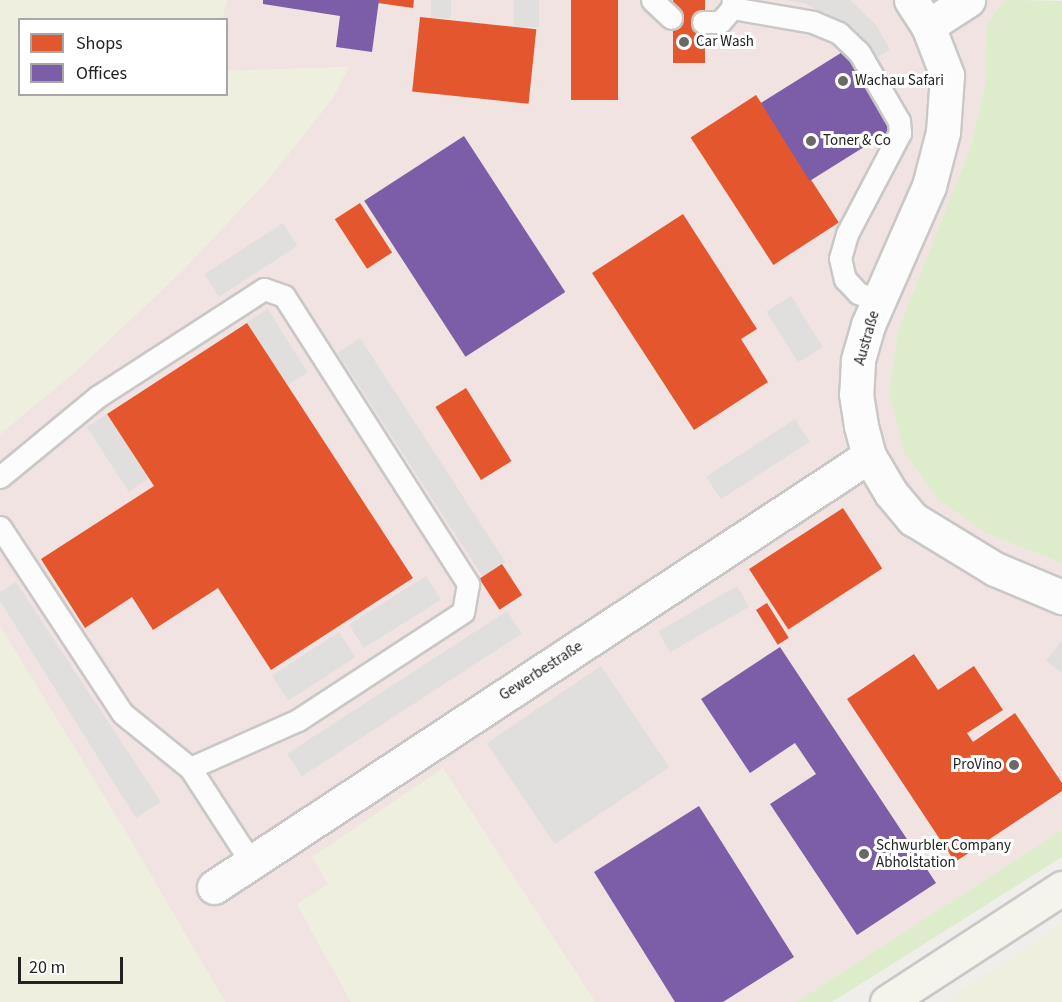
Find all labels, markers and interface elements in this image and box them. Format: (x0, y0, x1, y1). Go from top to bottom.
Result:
legend (18, 18, 228, 96)
text: Shops (76, 31, 123, 56)
place label: Car Wash (696, 33, 754, 51)
marker: Car Wash (677, 35, 691, 49)
text: Offices (76, 61, 127, 86)
place label: Wachau Safari (855, 72, 944, 90)
marker: Wachau Safari (836, 74, 850, 88)
place label: Toner & Co (823, 132, 891, 150)
marker: Toner & Co (804, 134, 818, 148)
street label: Austraße (851, 309, 883, 367)
street label: Gewerbestraße (496, 637, 586, 705)
place label: ProVino (953, 756, 1002, 774)
marker: ProVino (1007, 758, 1021, 772)
place label: Schwurbler Company Abholstation (876, 836, 1011, 871)
marker: Schwurbler Company Abholstation (857, 847, 871, 861)
scale bar (21, 945, 126, 983)
text: 20 m (29, 955, 65, 980)

